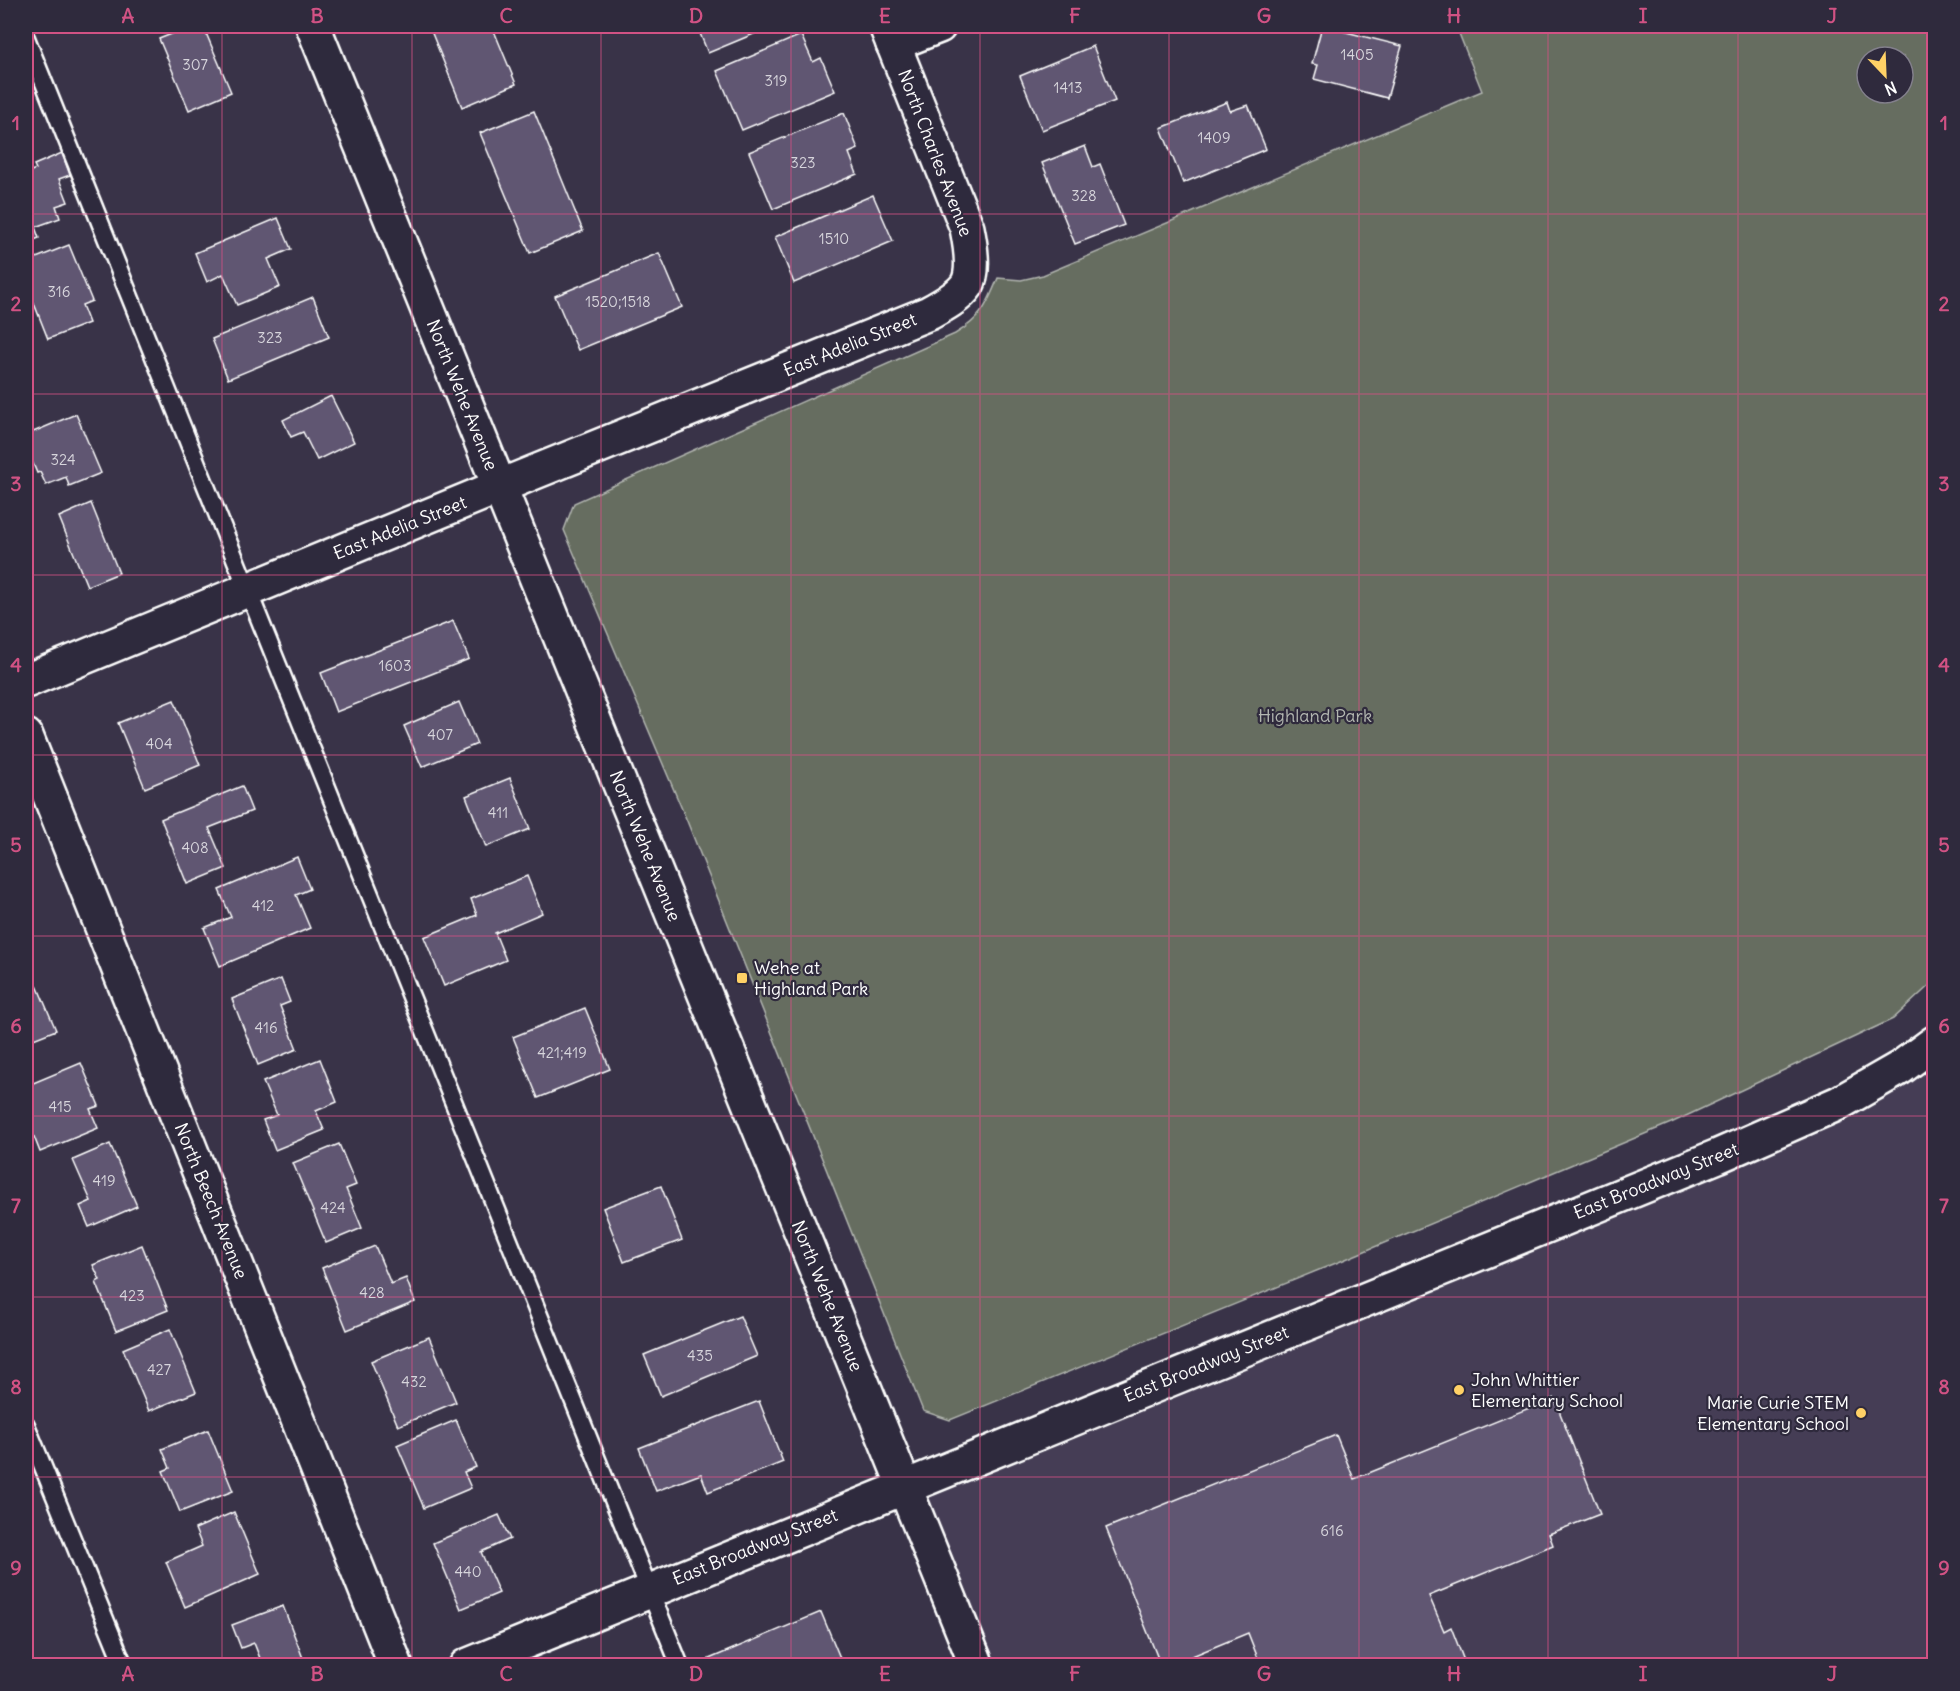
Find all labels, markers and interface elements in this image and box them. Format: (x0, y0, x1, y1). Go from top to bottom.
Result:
text: A (122, 3, 135, 28)
text: B (310, 3, 324, 28)
text: C (499, 3, 513, 28)
text: D (689, 3, 703, 28)
text: E (879, 3, 891, 28)
text: F (1069, 3, 1081, 28)
text: G (1257, 3, 1271, 28)
text: H (1447, 3, 1461, 28)
text: I (1639, 3, 1648, 28)
text: J (1827, 3, 1838, 28)
house number: 1405 (1340, 45, 1374, 64)
north arrow (1855, 45, 1915, 105)
house number: 307 (182, 55, 208, 74)
street label: North Charles Avenue (893, 66, 978, 240)
house number: 319 (765, 71, 787, 90)
text: N (1882, 77, 1900, 100)
house number: 1413 (1054, 78, 1082, 97)
text: 1 (12, 110, 20, 135)
text: 1 (1940, 110, 1948, 135)
house number: 1409 (1197, 128, 1231, 147)
house number: 323 (790, 153, 816, 172)
house number: 328 (1071, 186, 1097, 205)
house number: 1510 (819, 229, 849, 248)
house number: 316 (48, 282, 70, 301)
text: 2 (11, 291, 22, 316)
text: 2 (1939, 291, 1950, 316)
house number: 1520;1518 (585, 292, 651, 311)
street label: East Adelia Street (780, 307, 920, 382)
street label: North Wehe Avenue (422, 316, 503, 474)
house number: 323 (257, 328, 283, 347)
house number: 324 (50, 450, 76, 469)
text: 3 (10, 471, 22, 496)
text: 3 (1938, 471, 1950, 496)
street label: East Adelia Street (330, 490, 470, 565)
text: 4 (10, 652, 22, 677)
text: 4 (1938, 652, 1950, 677)
house number: 1603 (378, 656, 412, 675)
park label: Highland Park (1258, 704, 1372, 727)
house number: 407 (427, 725, 453, 744)
house number: 404 (145, 734, 173, 753)
street label: North Wehe Avenue (605, 767, 686, 925)
house number: 411 (488, 803, 508, 822)
text: 5 (10, 832, 22, 857)
text: 5 (1938, 832, 1950, 857)
house number: 408 (181, 838, 209, 857)
house number: 412 (252, 896, 274, 915)
place label: Wehe at Highland Park (754, 956, 868, 1000)
marker: Wehe at Highland Park (735, 971, 749, 985)
text: 6 (10, 1013, 22, 1038)
text: 6 (1938, 1013, 1950, 1038)
house number: 416 (254, 1018, 278, 1037)
house number: 421;419 (537, 1043, 587, 1062)
house number: 415 (48, 1097, 72, 1116)
street label: North Beech Avenue (170, 1120, 253, 1282)
street label: East Broadway Street (1570, 1137, 1742, 1224)
house number: 419 (92, 1171, 116, 1190)
text: 7 (11, 1193, 21, 1218)
text: 7 (1939, 1193, 1949, 1218)
house number: 424 (320, 1198, 346, 1217)
street label: North Wehe Avenue (787, 1217, 868, 1375)
house number: 428 (359, 1283, 385, 1302)
house number: 423 (119, 1286, 145, 1305)
street label: East Broadway Street (1120, 1320, 1292, 1407)
house number: 435 (687, 1346, 713, 1365)
house number: 427 (147, 1360, 171, 1379)
place label: John Whittier Elementary School (1471, 1368, 1623, 1412)
house number: 432 (401, 1372, 427, 1391)
text: 8 (10, 1374, 22, 1399)
text: 8 (1938, 1374, 1950, 1399)
marker: John Whittier Elementary School (1452, 1383, 1466, 1397)
place label: Marie Curie STEM Elementary School (1697, 1391, 1849, 1435)
marker: Marie Curie STEM Elementary School (1854, 1406, 1868, 1420)
street label: East Broadway Street (669, 1503, 841, 1590)
house number: 616 (1320, 1521, 1344, 1540)
text: 9 (10, 1555, 22, 1580)
text: 9 (1938, 1555, 1950, 1580)
house number: 440 (454, 1562, 482, 1581)
text: A (122, 1661, 135, 1686)
text: B (310, 1661, 324, 1686)
text: C (499, 1661, 513, 1686)
text: D (689, 1661, 703, 1686)
text: E (879, 1661, 891, 1686)
text: F (1069, 1661, 1081, 1686)
text: G (1257, 1661, 1271, 1686)
text: H (1447, 1661, 1461, 1686)
text: I (1639, 1661, 1648, 1686)
text: J (1827, 1661, 1838, 1686)

